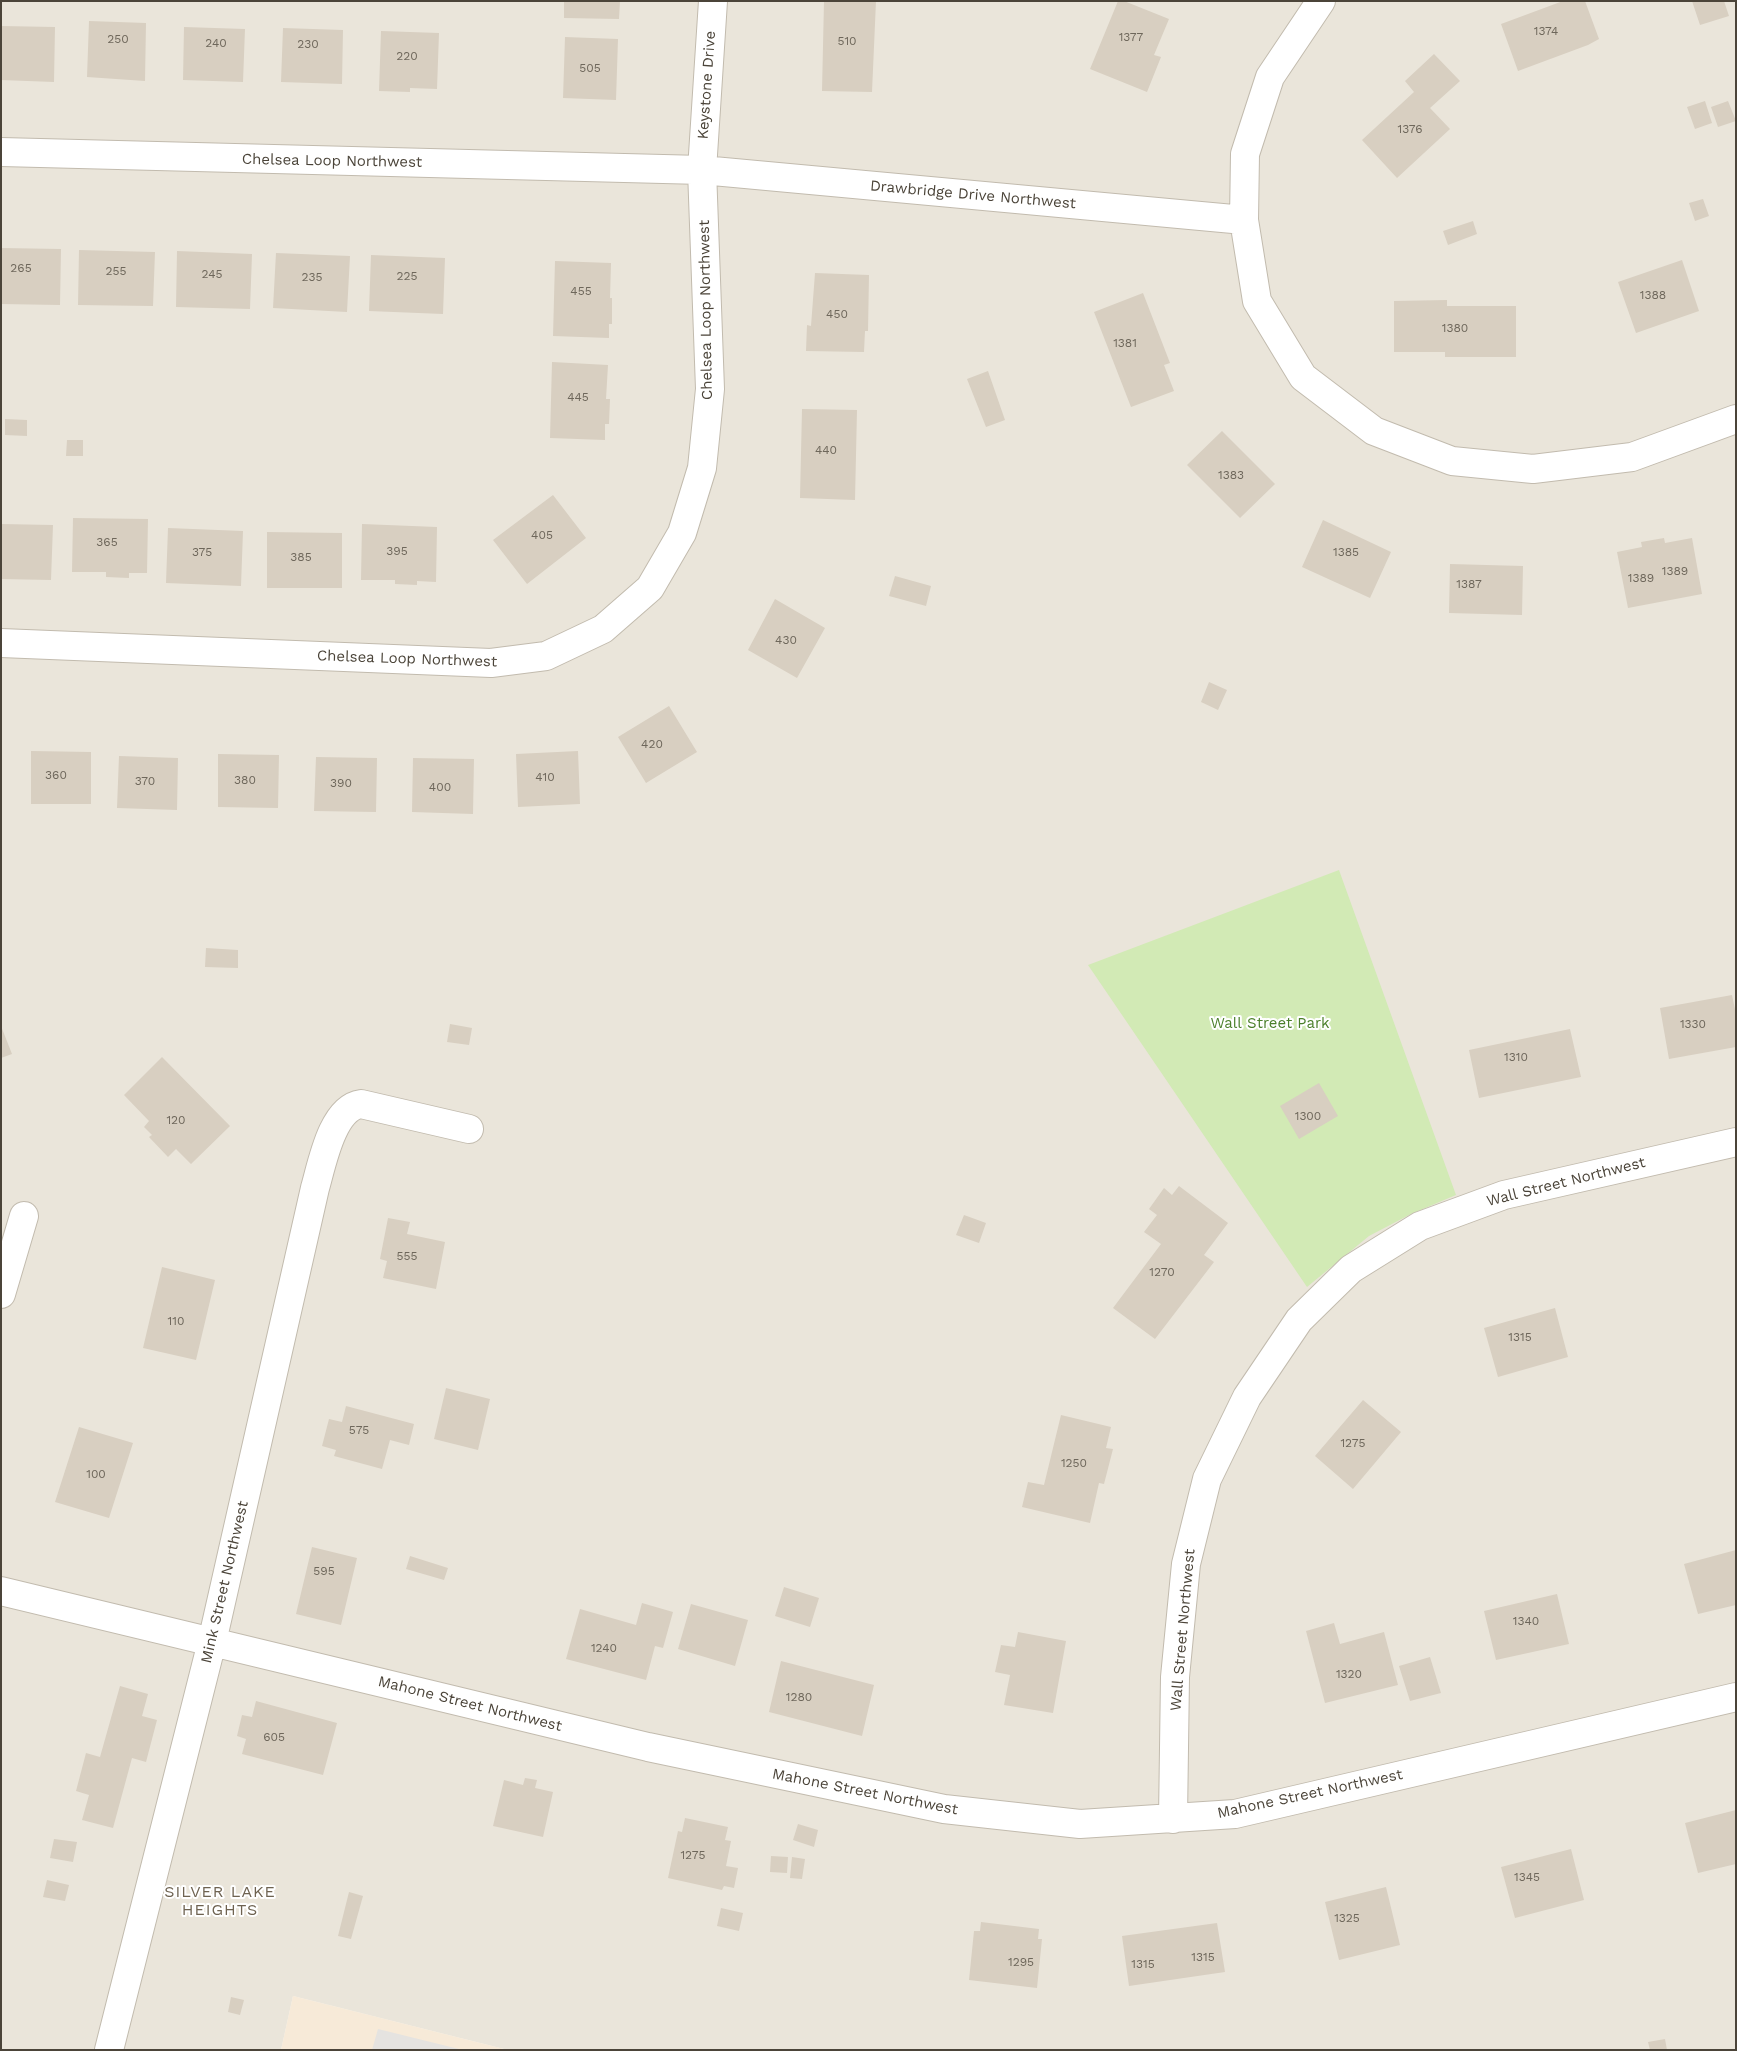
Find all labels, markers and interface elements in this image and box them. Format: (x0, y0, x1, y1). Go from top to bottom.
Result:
house number: 1374 (1534, 24, 1558, 38)
street label: Keystone Drive (694, 30, 720, 140)
house number: 1377 (1119, 30, 1143, 44)
house number: 250 (107, 32, 129, 46)
house number: 510 (837, 34, 857, 48)
house number: 240 (205, 36, 227, 50)
house number: 230 (297, 37, 319, 51)
house number: 220 (396, 49, 418, 63)
house number: 505 (579, 61, 601, 75)
house number: 1376 (1398, 122, 1422, 136)
street label: Chelsea Loop Northwest (242, 150, 422, 172)
street label: Drawbridge Drive Northwest (869, 177, 1077, 213)
street label: Chelsea Loop Northwest (695, 220, 717, 400)
house number: 265 (10, 261, 32, 275)
house number: 255 (106, 264, 126, 278)
house number: 245 (202, 267, 222, 281)
house number: 225 (397, 269, 417, 283)
house number: 235 (302, 270, 322, 284)
house number: 455 (570, 284, 592, 298)
house number: 1388 (1640, 288, 1666, 302)
house number: 450 (826, 307, 848, 321)
house number: 1380 (1442, 321, 1468, 335)
house number: 1381 (1113, 336, 1137, 350)
house number: 445 (567, 390, 589, 404)
house number: 440 (815, 443, 837, 457)
house number: 1383 (1218, 468, 1244, 482)
house number: 405 (531, 528, 553, 542)
house number: 365 (96, 535, 118, 549)
house number: 395 (386, 544, 408, 558)
house number: 375 (192, 545, 212, 559)
house number: 1385 (1333, 545, 1359, 559)
house number: 385 (290, 550, 312, 564)
house number: 1389 (1662, 564, 1688, 578)
house number: 1389 (1628, 571, 1654, 585)
house number: 1387 (1456, 577, 1482, 591)
house number: 430 (775, 633, 797, 647)
street label: Chelsea Loop Northwest (317, 647, 497, 671)
house number: 420 (641, 737, 663, 751)
house number: 360 (45, 768, 67, 782)
house number: 410 (535, 770, 555, 784)
house number: 380 (234, 773, 256, 787)
house number: 370 (135, 774, 155, 788)
house number: 390 (330, 776, 352, 790)
house number: 400 (429, 780, 451, 794)
park label: Wall Street Park (1210, 1015, 1330, 1033)
house number: 1330 (1680, 1017, 1706, 1031)
house number: 1310 (1504, 1050, 1528, 1064)
house number: 1300 (1295, 1109, 1321, 1123)
house number: 120 (166, 1113, 186, 1127)
street label: Wall Street Northwest (1485, 1154, 1647, 1210)
house number: 555 (397, 1249, 417, 1263)
house number: 1270 (1149, 1265, 1175, 1279)
house number: 110 (168, 1314, 184, 1328)
house number: 1315 (1508, 1330, 1532, 1344)
house number: 575 (349, 1423, 369, 1437)
house number: 1275 (1340, 1436, 1366, 1450)
house number: 1250 (1061, 1456, 1087, 1470)
house number: 100 (86, 1467, 106, 1481)
street label: Mink Street Northwest (198, 1499, 252, 1665)
street label: Wall Street Northwest (1167, 1548, 1199, 1712)
house number: 595 (313, 1564, 335, 1578)
house number: 1340 (1513, 1614, 1539, 1628)
house number: 1240 (591, 1641, 617, 1655)
house number: 1320 (1336, 1667, 1362, 1681)
street label: Mahone Street Northwest (376, 1672, 564, 1736)
house number: 1280 (786, 1690, 812, 1704)
house number: 605 (263, 1730, 285, 1744)
street label: Mahone Street Northwest (771, 1765, 959, 1819)
street label: Mahone Street Northwest (1216, 1766, 1404, 1822)
house number: 1275 (680, 1848, 706, 1862)
house number: 1345 (1514, 1870, 1540, 1884)
district label: SILVER LAKE HEIGHTS (163, 1882, 277, 1920)
house number: 1325 (1334, 1911, 1360, 1925)
house number: 1315 (1191, 1950, 1215, 1964)
house number: 1295 (1008, 1955, 1034, 1969)
house number: 1315 (1131, 1957, 1155, 1971)

